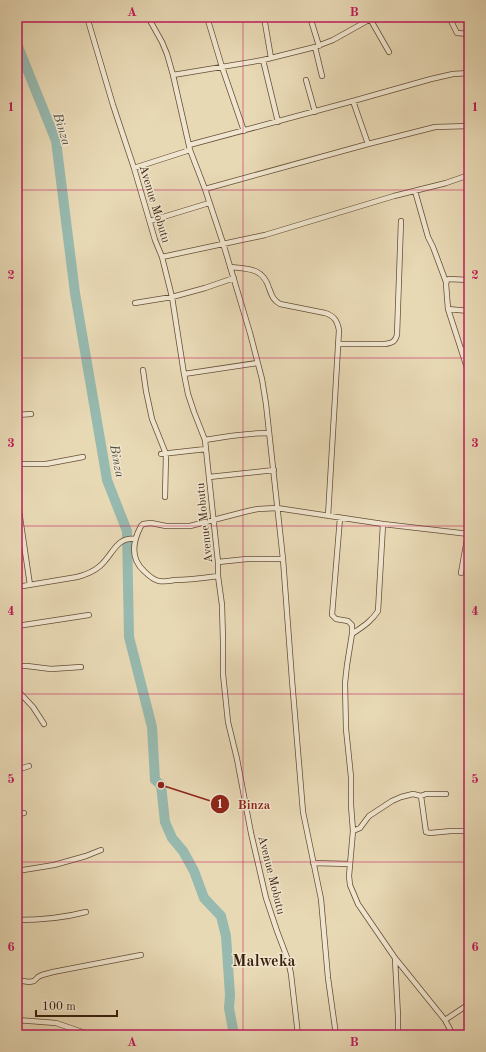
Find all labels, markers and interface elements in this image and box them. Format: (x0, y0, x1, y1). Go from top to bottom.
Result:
text: A (127, 6, 137, 19)
text: B (349, 6, 359, 19)
text: 1 (7, 101, 15, 114)
text: 1 (471, 101, 479, 114)
water label: Binza (50, 111, 73, 147)
street label: Avenue Mobutu (137, 164, 172, 245)
text: 2 (7, 269, 15, 282)
text: 2 (471, 269, 479, 282)
text: 3 (7, 437, 15, 450)
text: 3 (471, 437, 479, 450)
water label: Binza (107, 443, 126, 479)
street label: Avenue Mobutu (195, 482, 215, 564)
text: 4 (7, 605, 15, 618)
text: 4 (471, 605, 479, 618)
text: 5 (7, 773, 15, 786)
text: 5 (471, 773, 479, 786)
callout: Binza (210, 792, 278, 817)
text: 1 (217, 799, 223, 811)
text: Binza (238, 799, 271, 812)
street label: Avenue Mobutu (255, 835, 287, 916)
text: 6 (7, 941, 15, 954)
text: 6 (471, 941, 479, 954)
district label: Malweka (232, 954, 296, 970)
scale bar (36, 992, 117, 1018)
text: 100 m (42, 1001, 76, 1013)
text: A (127, 1036, 137, 1049)
text: B (349, 1036, 359, 1049)

